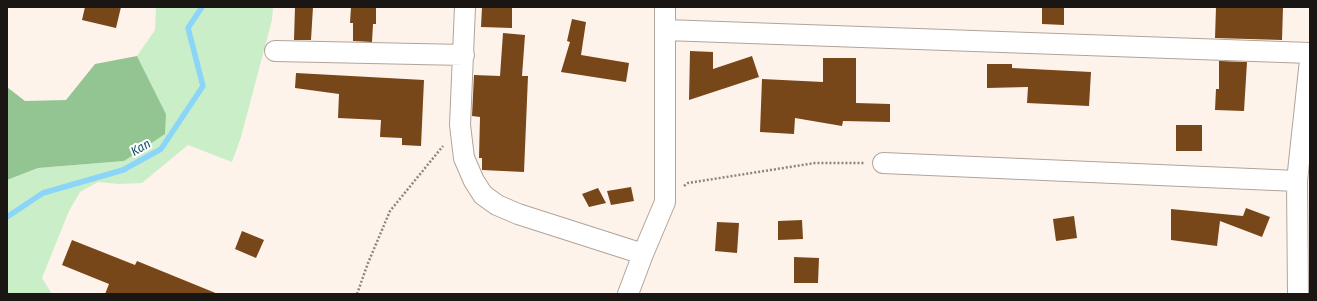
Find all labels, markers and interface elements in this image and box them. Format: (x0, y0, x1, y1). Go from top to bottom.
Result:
water label: Kan (128, 136, 154, 160)

